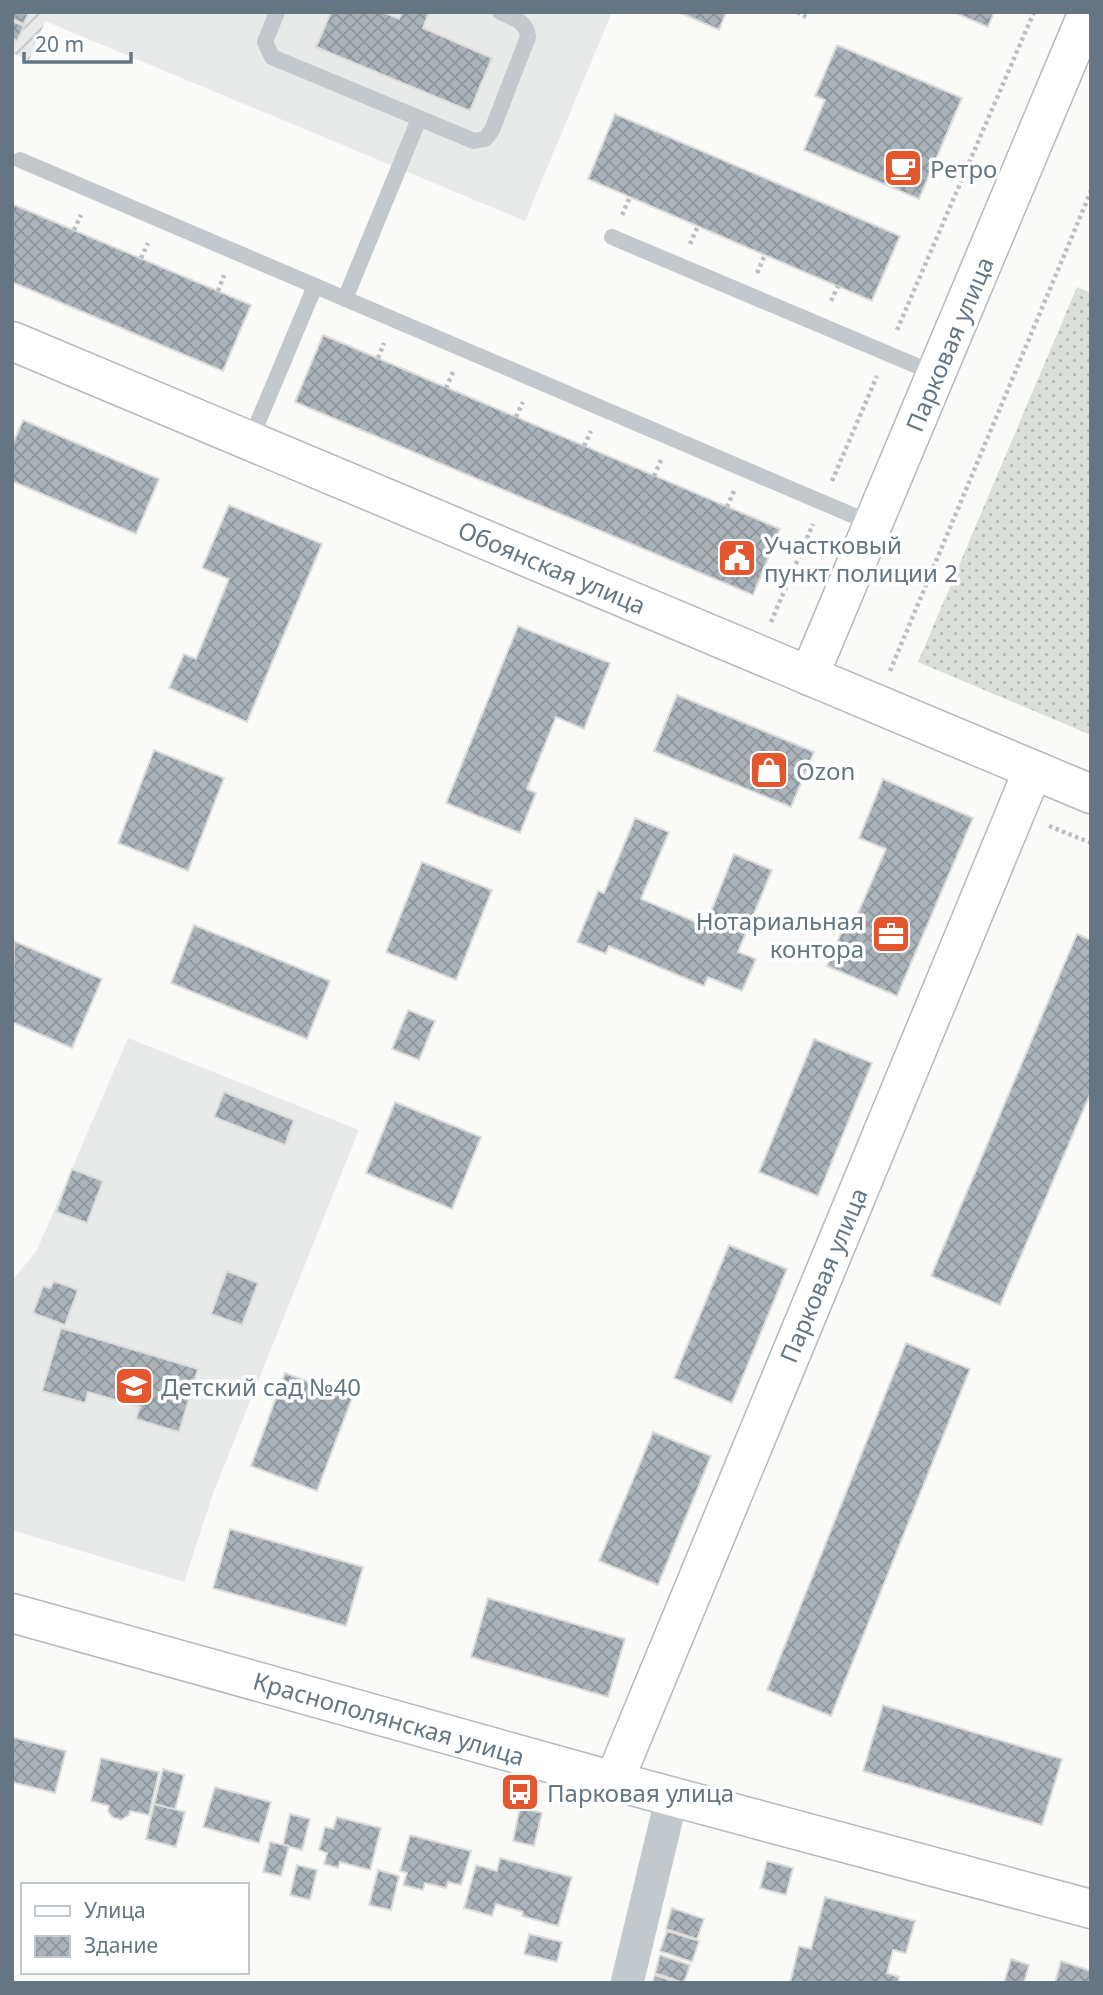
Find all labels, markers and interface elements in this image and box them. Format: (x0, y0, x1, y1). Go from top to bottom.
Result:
scale bar (24, 21, 131, 65)
text: 20 m (35, 30, 84, 58)
cafe icon: Ретро (882, 147, 924, 189)
place label: Ретро (930, 152, 997, 185)
street label: Парковая улица (897, 251, 1001, 437)
street label: Обоянская улица (453, 513, 651, 621)
place label: Участковый пункт полиции 2 (764, 528, 958, 589)
public building icon: Участковый пункт полиции 2 (716, 537, 758, 579)
shop icon: Ozon (748, 749, 790, 791)
place label: Ozon (796, 754, 855, 787)
place label: Нотариальная контора (696, 904, 864, 965)
office icon: Нотариальная контора (870, 913, 912, 955)
street label: Парковая улица (771, 1182, 875, 1368)
school or university icon: Детский сад №40 (113, 1365, 155, 1407)
place label: Детский сад №40 (161, 1370, 361, 1403)
street label: Краснополянская улица (249, 1663, 529, 1773)
bus stop icon: Парковая улица (499, 1771, 541, 1813)
place label: Парковая улица (547, 1776, 734, 1809)
legend (21, 1883, 248, 1974)
text: Улица (84, 1896, 146, 1924)
text: Здание (84, 1931, 158, 1959)

